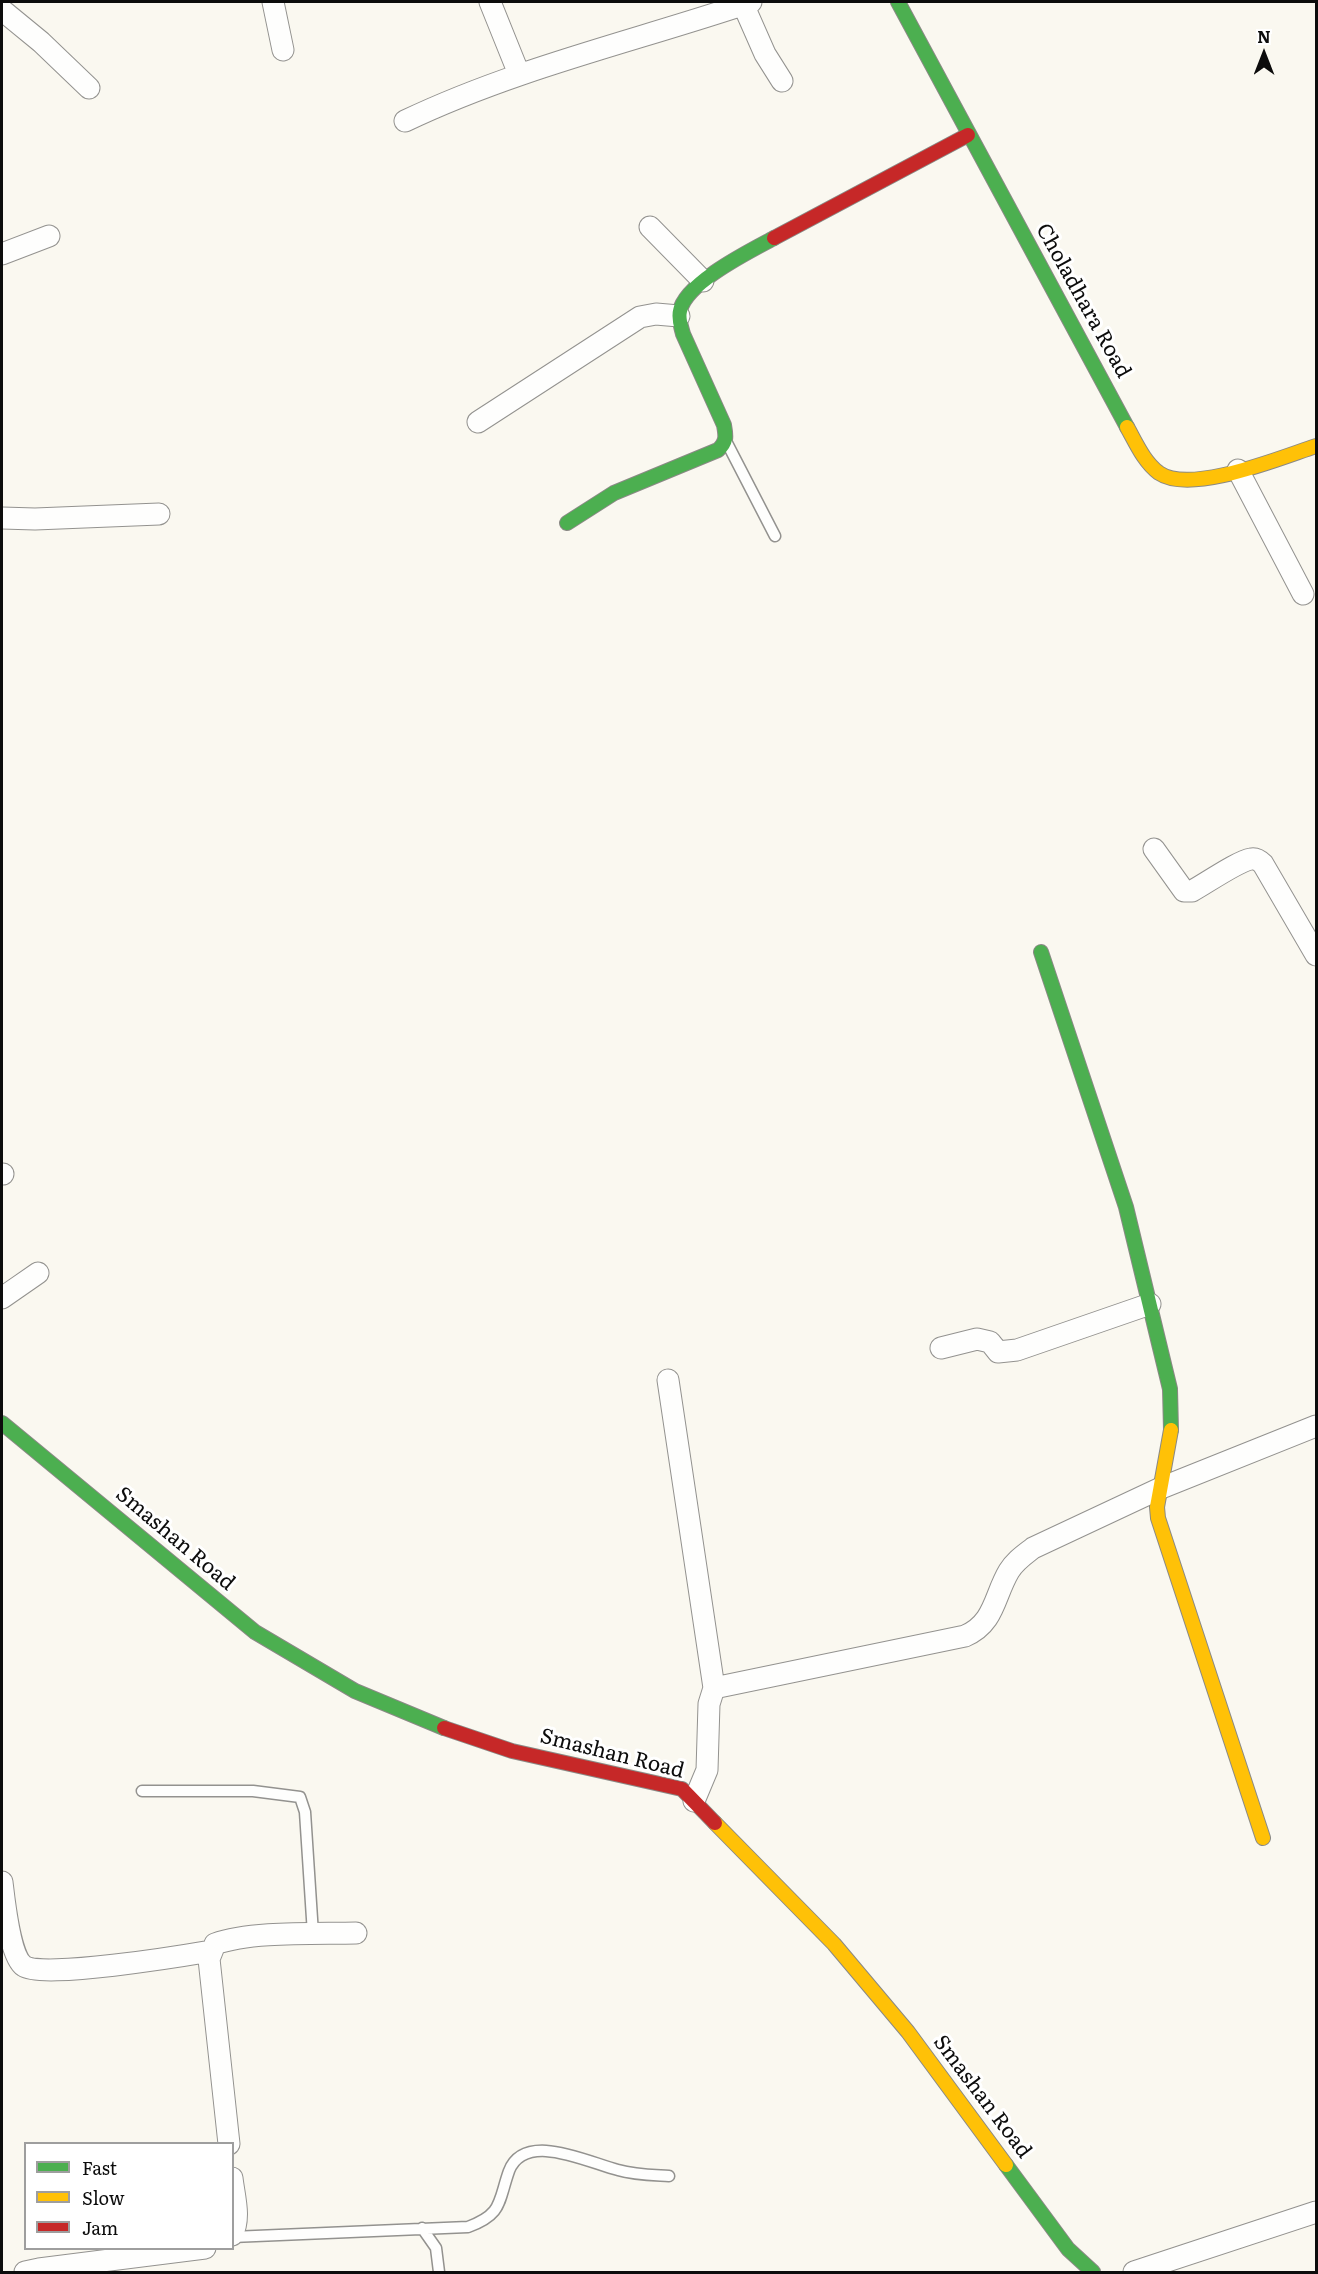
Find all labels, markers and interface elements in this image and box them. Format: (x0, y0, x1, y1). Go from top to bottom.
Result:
north arrow (1234, 24, 1294, 84)
text: N (1257, 24, 1271, 48)
street label: Choladhara Road (1030, 219, 1136, 383)
street label: Smashan Road (110, 1482, 240, 1596)
street label: Smashan Road (537, 1724, 687, 1784)
street label: Smashan Road (928, 2030, 1036, 2164)
legend (24, 2142, 234, 2250)
text: Fast (82, 2154, 117, 2181)
text: Slow (82, 2184, 124, 2211)
text: Jam (82, 2214, 118, 2241)

